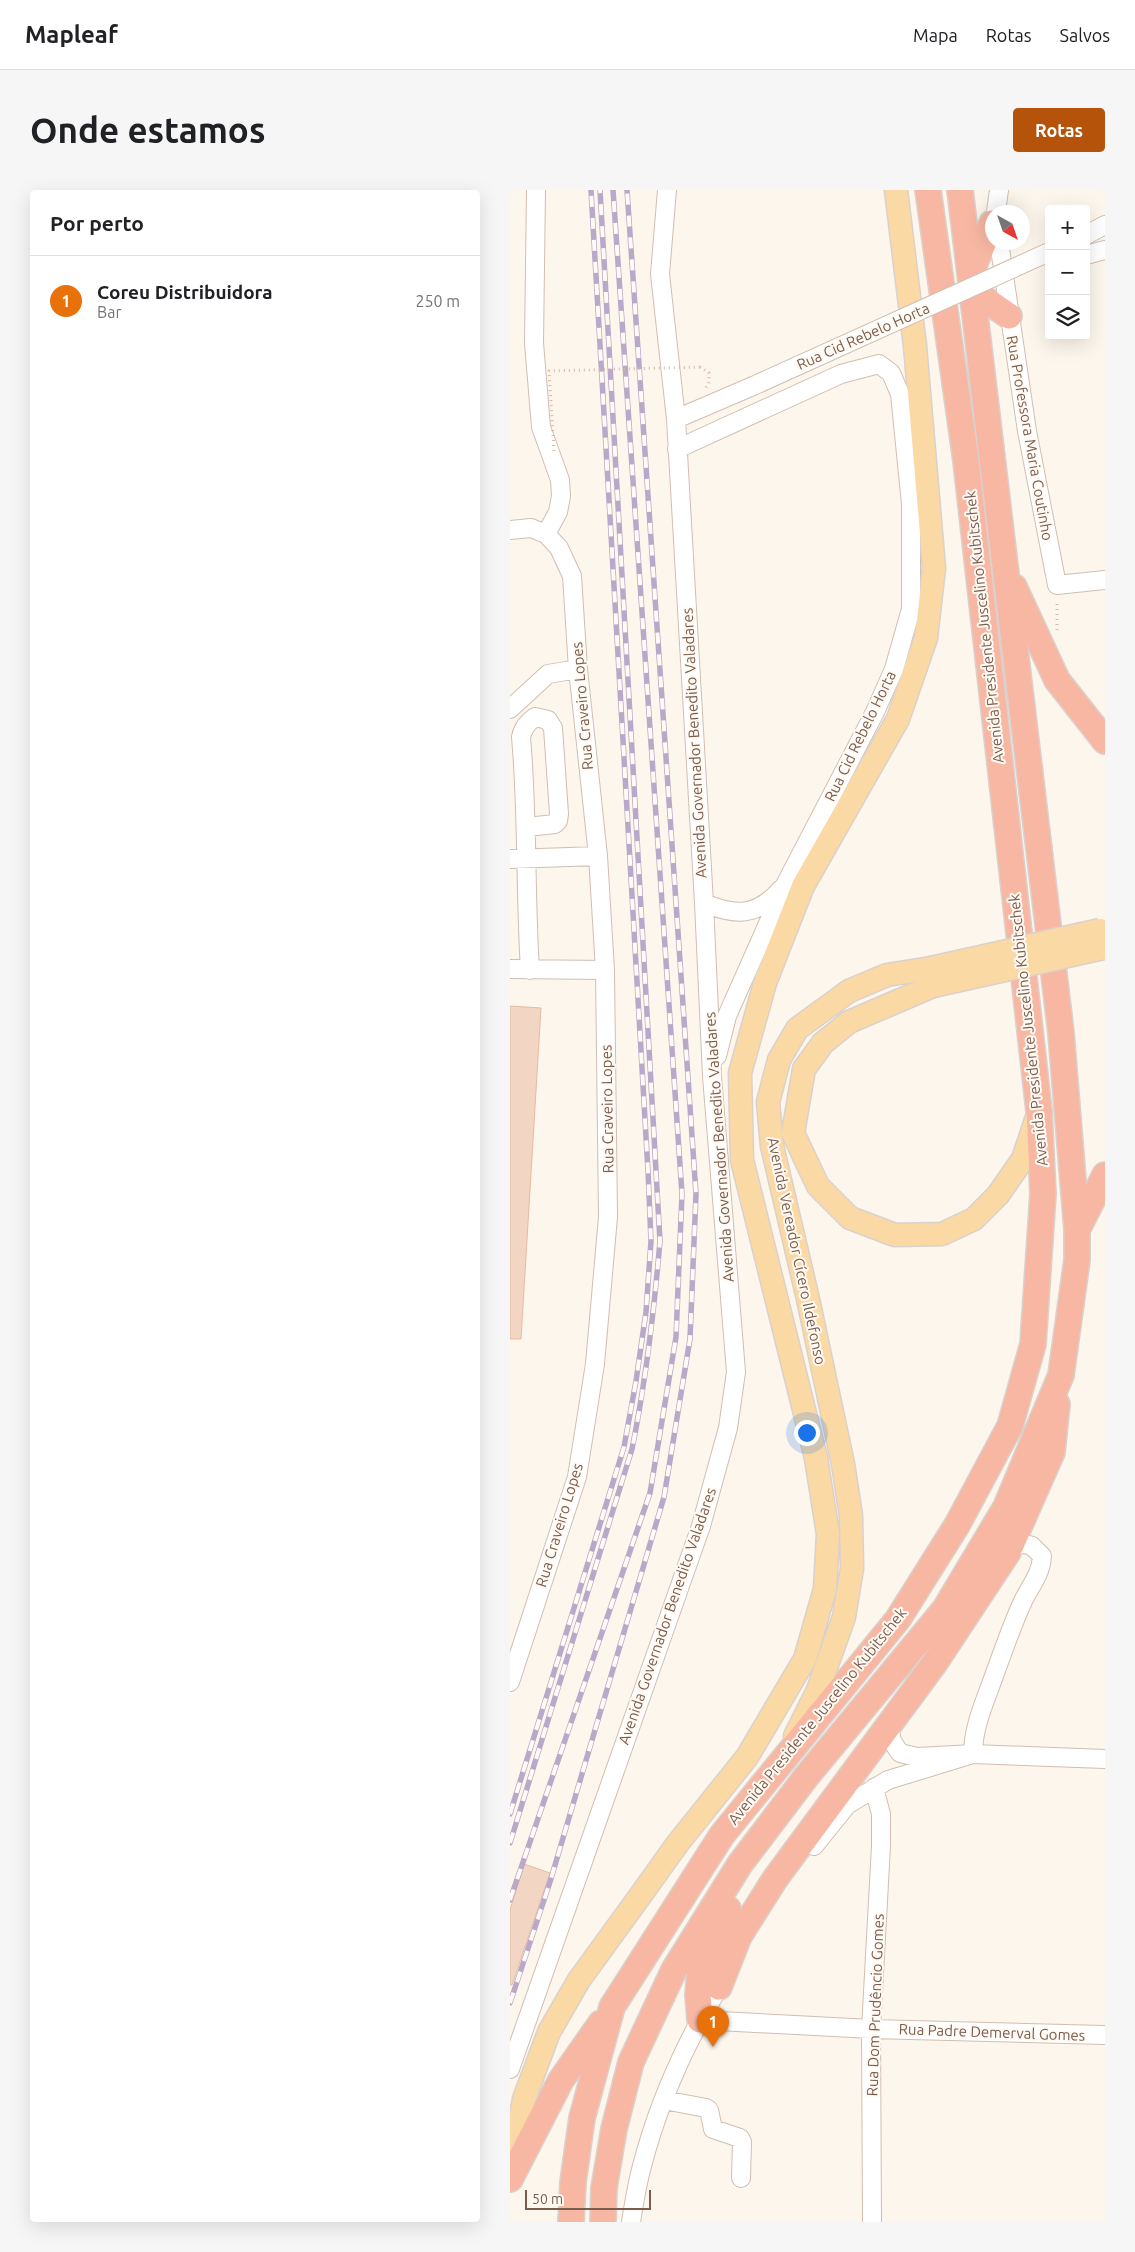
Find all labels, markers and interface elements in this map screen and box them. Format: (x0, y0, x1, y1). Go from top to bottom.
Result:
text: Mapleaf (25, 21, 118, 48)
text: Mapa (913, 25, 958, 45)
text: Rotas (986, 25, 1032, 45)
text: Salvos (1060, 25, 1110, 45)
button: Rotas (1013, 108, 1105, 152)
text: Onde estamos (30, 110, 265, 150)
north arrow (985, 205, 1030, 250)
map controls (1045, 205, 1090, 340)
button: + (1045, 205, 1090, 250)
text: Por perto (50, 211, 144, 235)
button: − (1045, 250, 1090, 295)
text: Coreu Distribuidora (97, 281, 273, 303)
text: 1 (61, 292, 71, 310)
text: 250 m (415, 292, 460, 310)
button: layers (1045, 295, 1090, 340)
street label: Rua Cid Rebelo Horta (794, 299, 932, 373)
text: Bar (97, 303, 121, 321)
street label: Rua Professora Maria Coutinho (1004, 334, 1056, 542)
street label: Avenida Presidente Juscelino Kubitschek (961, 490, 1007, 764)
street label: Avenida Governador Benedito Valadares (678, 607, 710, 879)
street label: Rua Craveiro Lopes (568, 641, 596, 771)
street label: Rua Cid Rebelo Horta (821, 668, 899, 804)
street label: Avenida Presidente Juscelino Kubitschek (1005, 893, 1051, 1167)
street label: Avenida Governador Benedito Valadares (701, 1011, 737, 1283)
street label: Rua Craveiro Lopes (597, 1045, 617, 1173)
street label: Avenida Vereador Cícero Ildefonso (765, 1136, 829, 1366)
your location (794, 1420, 820, 1446)
street label: Rua Craveiro Lopes (532, 1461, 586, 1589)
street label: Avenida Governador Benedito Valadares (615, 1485, 719, 1747)
street label: Avenida Presidente Juscelino Kubitschek (724, 1604, 910, 1828)
street label: Rua Dom Prudêncio Gomes (863, 1913, 887, 2097)
pin: 1 (697, 2006, 729, 2047)
street label: Rua Padre Demerval Gomes (898, 2020, 1086, 2044)
scale bar (525, 2187, 651, 2210)
text: 50 m (532, 2191, 563, 2207)

